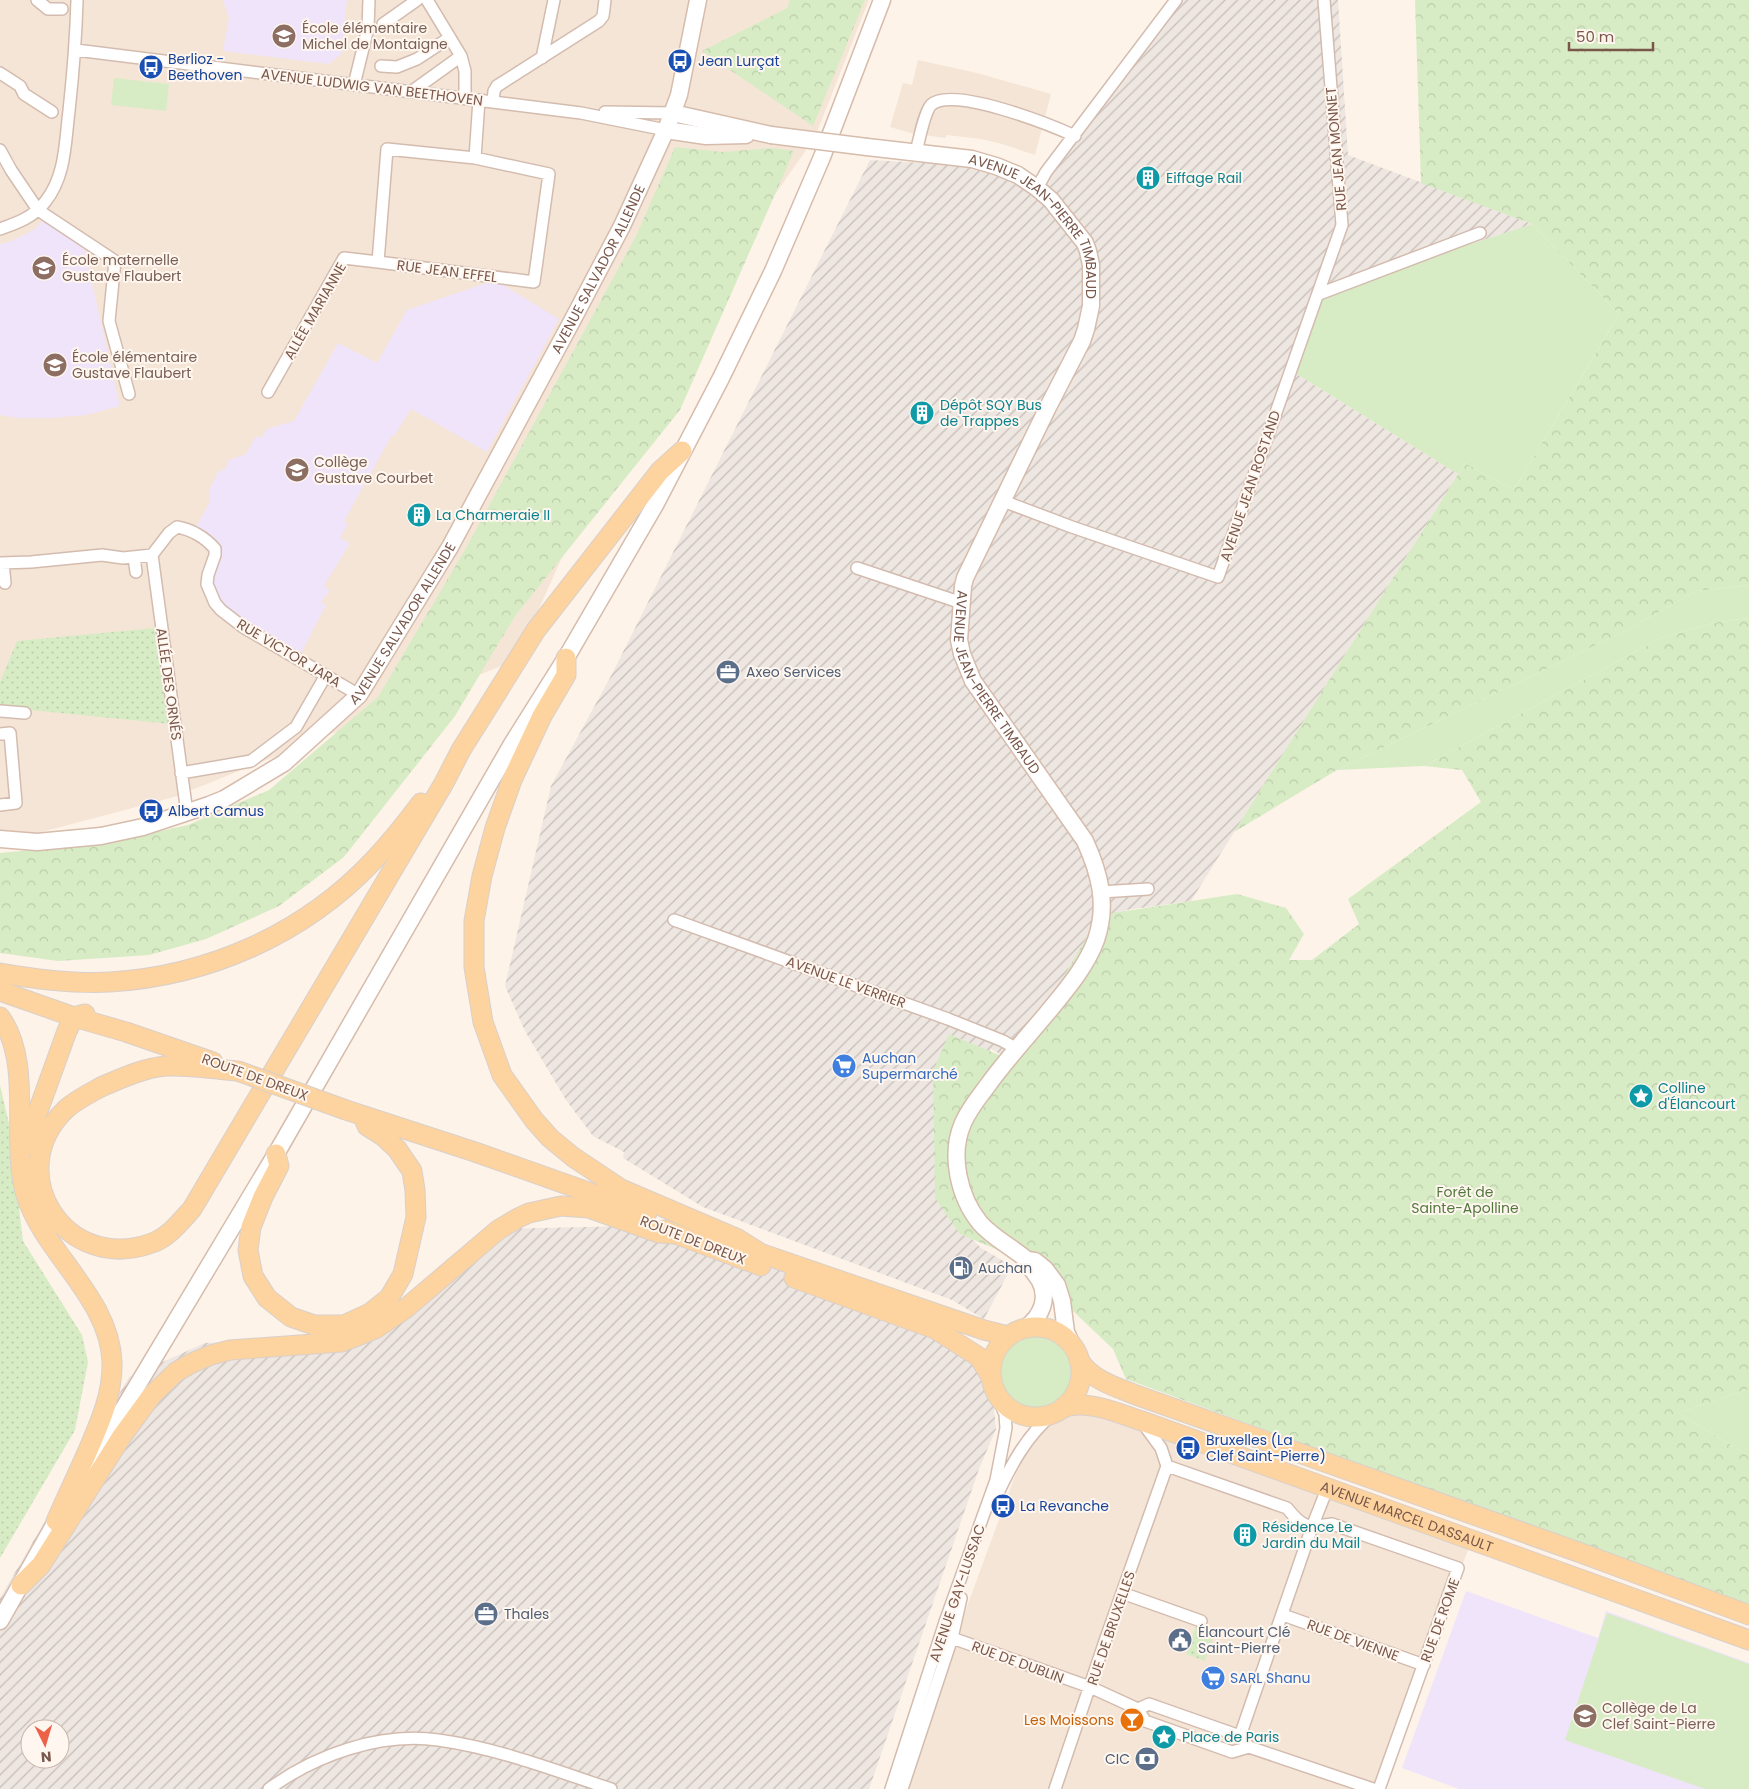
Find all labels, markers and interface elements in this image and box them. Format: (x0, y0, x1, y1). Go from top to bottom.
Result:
place label: École élémentaire Michel de Montaigne (302, 18, 448, 54)
scale bar (1569, 20, 1653, 52)
school or university icon: École élémentaire Michel de Montaigne (271, 23, 297, 49)
text: 50 m (1576, 26, 1614, 47)
bus stop icon: Jean Lurçat (667, 48, 693, 74)
place label: Berlioz - Beethoven (168, 49, 242, 85)
place label: Jean Lurçat (698, 51, 780, 71)
bus stop icon: Berlioz - Beethoven (138, 54, 164, 80)
street label: AVENUE LUDWIG VAN BEETHOVEN (260, 63, 484, 111)
street label: RUE JEAN MONNET (1321, 86, 1351, 212)
street label: AVENUE JEAN-PIERRE TIMBAUD (966, 148, 1101, 299)
building icon: Eiffage Rail (1135, 165, 1161, 191)
place label: Eiffage Rail (1166, 168, 1242, 188)
street label: AVENUE SALVADOR ALLENDE (546, 181, 650, 357)
place label: École maternelle Gustave Flaubert (62, 250, 181, 286)
school or university icon: École maternelle Gustave Flaubert (31, 255, 57, 281)
street label: RUE JEAN EFFEL (396, 255, 498, 287)
street label: ALLÉE MARIANNE (279, 259, 351, 363)
place label: École élémentaire Gustave Flaubert (72, 347, 198, 383)
school or university icon: École élémentaire Gustave Flaubert (42, 352, 68, 378)
place label: Dépôt SQY Bus de Trappes (940, 395, 1042, 431)
building icon: Dépôt SQY Bus de Trappes (909, 400, 935, 426)
street label: AVENUE JEAN ROSTAND (1215, 408, 1285, 564)
place label: Collège Gustave Courbet (314, 452, 433, 488)
school or university icon: Collège Gustave Courbet (284, 457, 310, 483)
building icon: La Charmeraie II (406, 502, 432, 528)
place label: La Charmeraie II (436, 505, 550, 525)
street label: AVENUE SALVADOR ALLENDE (345, 539, 461, 709)
street label: AVENUE JEAN-PIERRE TIMBAUD (949, 589, 1045, 778)
street label: RUE VICTOR JARA (233, 614, 345, 692)
street label: ALLÉE DES ORNÉS (151, 626, 187, 742)
office icon: Axeo Services (715, 659, 741, 685)
place label: Axeo Services (746, 662, 841, 682)
bus stop icon: Albert Camus (138, 798, 164, 824)
place label: Albert Camus (168, 801, 264, 821)
street label: AVENUE LE VERRIER (783, 951, 909, 1013)
street label: ROUTE DE DREUX (199, 1048, 311, 1106)
place label: Auchan Supermarché (862, 1048, 958, 1084)
supermarket icon: Auchan Supermarché (831, 1053, 857, 1079)
place label: Colline d'Élancourt (1658, 1078, 1735, 1114)
place icon: Colline d'Élancourt (1628, 1083, 1654, 1109)
park label: Forêt de Sainte-Apolline (1411, 1182, 1519, 1218)
street label: ROUTE DE DREUX (637, 1211, 749, 1270)
fuel station icon: Auchan (948, 1255, 974, 1281)
place label: Auchan (978, 1258, 1032, 1278)
place label: Bruxelles (La Clef Saint-Pierre) (1206, 1430, 1326, 1466)
bus stop icon: Bruxelles (La Clef Saint-Pierre) (1175, 1435, 1201, 1461)
street label: AVENUE MARCEL DASSAULT (1318, 1476, 1496, 1557)
bus stop icon: La Revanche (990, 1493, 1016, 1519)
place label: La Revanche (1020, 1496, 1109, 1516)
place label: Résidence Le Jardin du Mail (1262, 1517, 1360, 1553)
street label: AVENUE GAY-LUSSAC (924, 1521, 990, 1665)
building icon: Résidence Le Jardin du Mail (1232, 1522, 1258, 1548)
street label: RUE DE BRUXELLES (1082, 1568, 1140, 1688)
street label: RUE DE ROME (1415, 1575, 1465, 1665)
office icon: Thales (473, 1601, 499, 1627)
place label: Thales (504, 1604, 549, 1624)
street label: RUE DE VIENNE (1304, 1614, 1402, 1666)
place label: Élancourt Clé Saint-Pierre (1198, 1622, 1291, 1658)
public building icon: Élancourt Clé Saint-Pierre (1167, 1627, 1193, 1653)
street label: RUE DE DUBLIN (969, 1636, 1067, 1688)
supermarket icon: SARL Shanu (1200, 1665, 1226, 1691)
place label: SARL Shanu (1230, 1668, 1311, 1688)
place label: Collège de La Clef Saint-Pierre (1602, 1698, 1716, 1734)
school or university icon: Collège de La Clef Saint-Pierre (1572, 1703, 1598, 1729)
bar icon: Les Moissons (1119, 1707, 1145, 1733)
place label: Les Moissons (1024, 1710, 1114, 1730)
north arrow (20, 1719, 70, 1769)
place icon: Place de Paris (1151, 1724, 1177, 1750)
place label: Place de Paris (1182, 1727, 1279, 1747)
bank icon: CIC (1134, 1746, 1160, 1772)
text: N (40, 1747, 52, 1767)
place label: CIC (1105, 1749, 1130, 1769)

